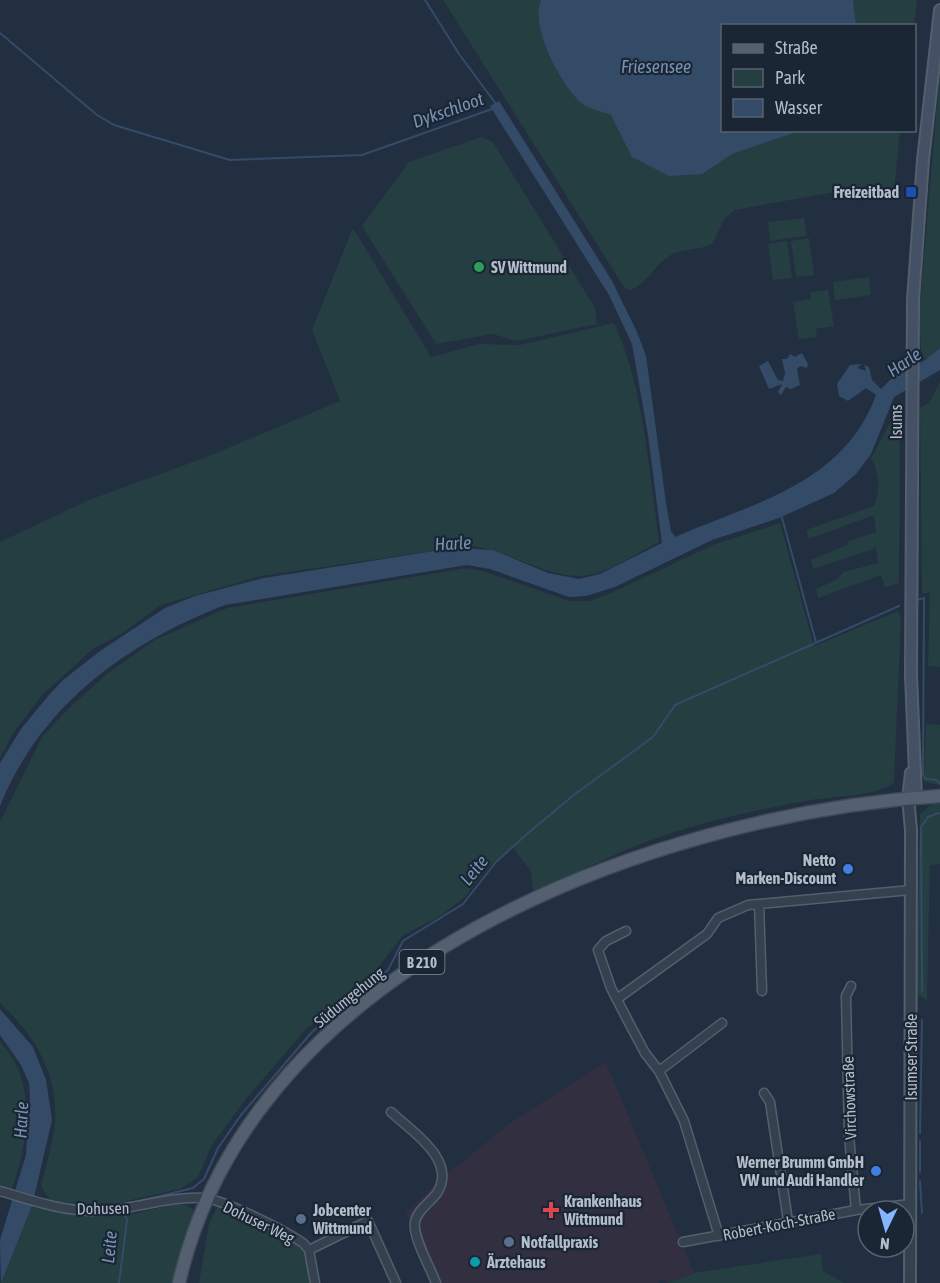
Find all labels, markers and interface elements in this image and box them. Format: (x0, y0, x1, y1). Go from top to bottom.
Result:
legend (721, 24, 916, 132)
text: Straße (775, 37, 818, 58)
water label: Friesensee (621, 56, 691, 77)
text: Park (775, 67, 805, 88)
water label: Dykschloot (410, 88, 487, 132)
text: Wasser (775, 97, 823, 118)
place label: Freizeitbad (833, 183, 899, 201)
marker: Freizeitbad (904, 185, 918, 199)
place label: SV Wittmund (491, 258, 567, 276)
marker: SV Wittmund (472, 260, 486, 274)
water label: Harle (883, 343, 925, 381)
street label: Isums (887, 404, 905, 439)
water label: Harle (434, 532, 472, 554)
water label: Leite (456, 851, 492, 889)
place label: Netto Marken-Discount (736, 851, 836, 887)
marker: Netto Marken-Discount (841, 862, 855, 876)
road number: B 210 (400, 950, 444, 974)
street label: Südumgehung (310, 963, 389, 1032)
street label: Isumser Straße (902, 1014, 920, 1100)
street label: Virchowstraße (839, 1056, 859, 1140)
water label: Harle (10, 1101, 32, 1139)
place label: Werner Brumm GmbH VW und Audi Handler (736, 1153, 864, 1189)
marker: Werner Brumm GmbH VW und Audi Handler (869, 1164, 883, 1178)
place label: Krankenhaus Wittmund (563, 1192, 642, 1228)
street label: Dohuser Weg (220, 1197, 298, 1248)
street label: Dohusen (77, 1199, 129, 1217)
north arrow (856, 1199, 916, 1259)
place label: Jobcenter Wittmund (312, 1201, 373, 1237)
marker: Krankenhaus Wittmund (542, 1201, 560, 1219)
street label: Robert-Koch-Straße (721, 1204, 837, 1244)
marker: Jobcenter Wittmund (294, 1212, 308, 1226)
water label: Leite (97, 1230, 121, 1264)
place label: Notfallpraxis (521, 1233, 598, 1251)
marker: Notfallpraxis (502, 1235, 516, 1249)
text: N (879, 1235, 890, 1253)
place label: Ärztehaus (486, 1253, 546, 1271)
marker: Ärztehaus (468, 1255, 482, 1269)

